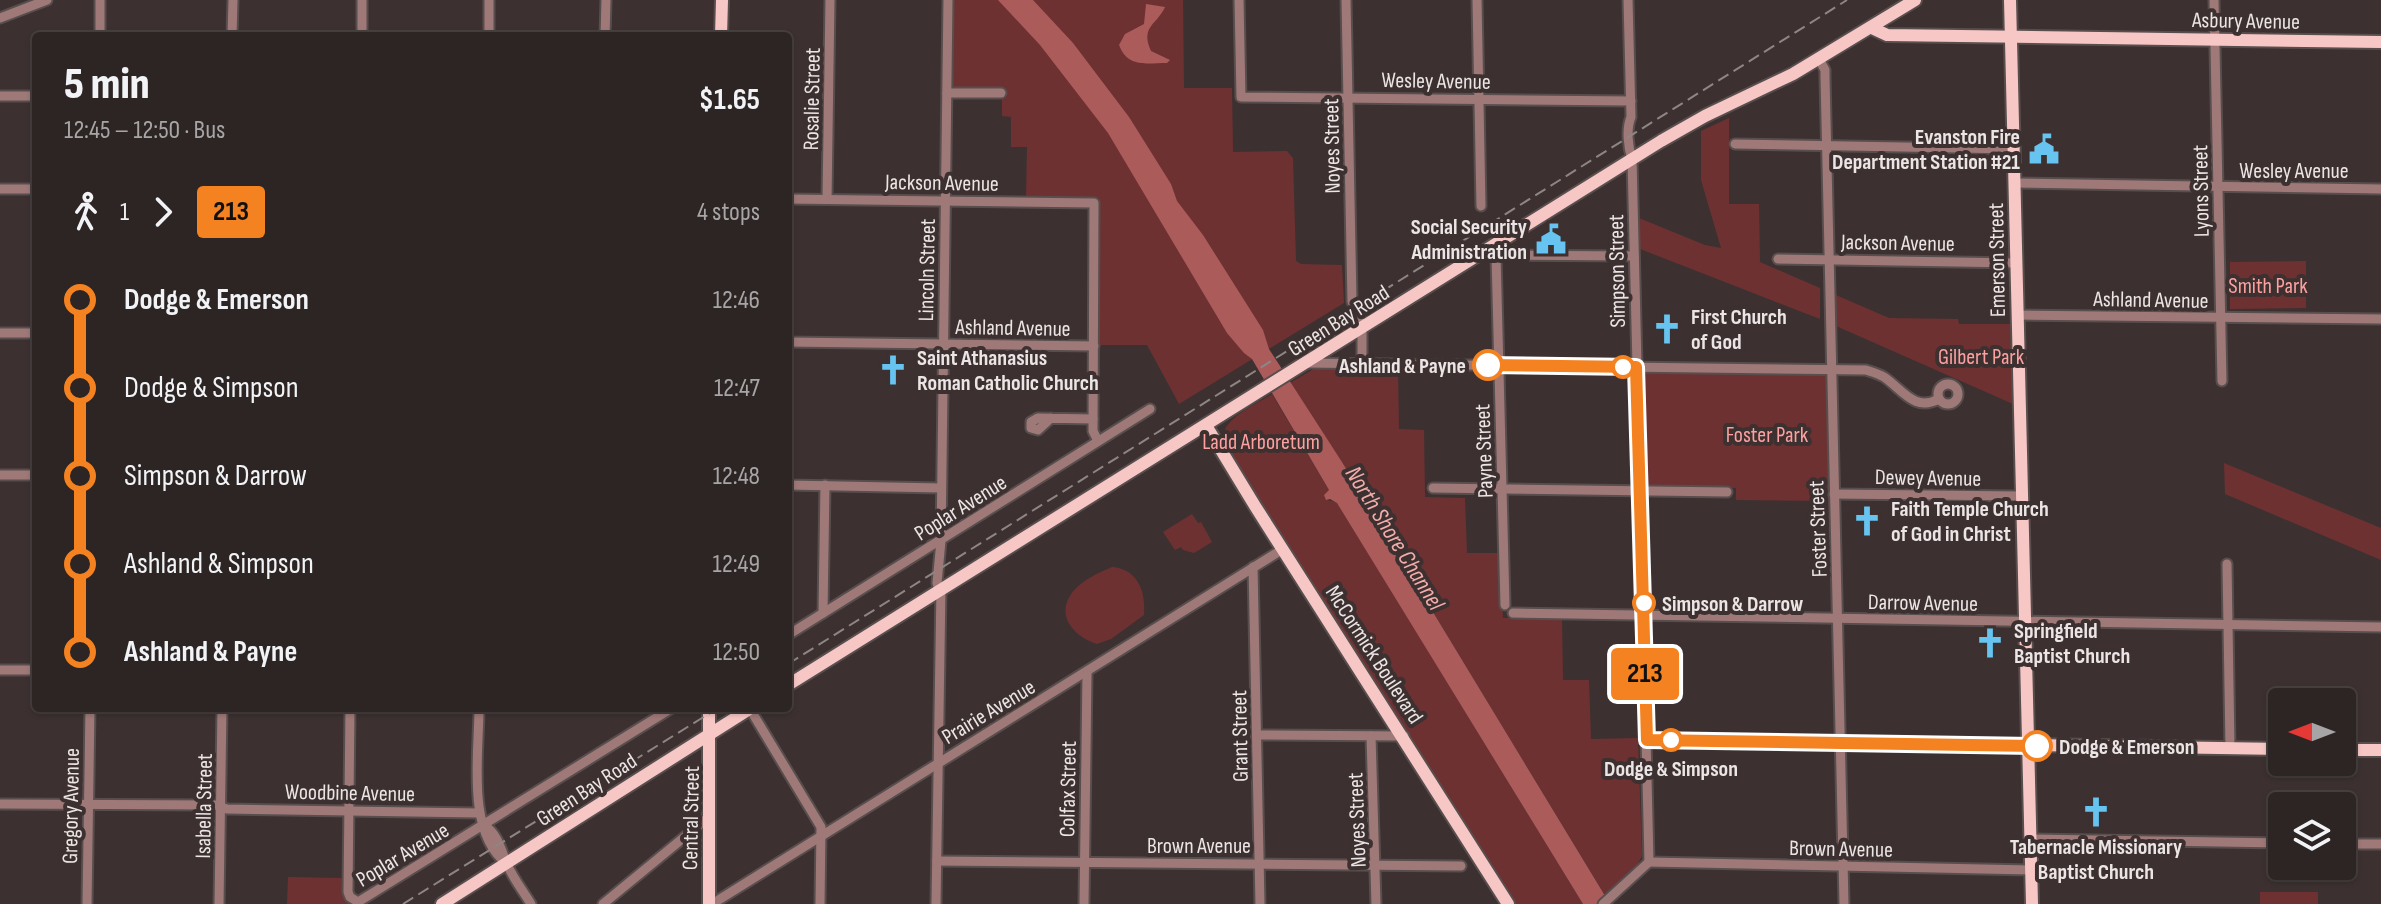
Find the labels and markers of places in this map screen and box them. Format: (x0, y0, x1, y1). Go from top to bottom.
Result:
place label: Evanston Fire Department Station #21 (1832, 124, 2020, 176)
public building icon: Evanston Fire Department Station #21 (2027, 132, 2061, 166)
place label: Social Security Administration (1411, 214, 1527, 266)
public building icon: Social Security Administration (1534, 222, 1568, 256)
place label: First Church of God (1691, 304, 1787, 356)
church icon: First Church of God (1650, 312, 1684, 346)
place label: Saint Athanasius Roman Catholic Church (917, 345, 1099, 397)
marker: Ashland & Payne (1473, 350, 1503, 380)
church icon: Saint Athanasius Roman Catholic Church (876, 353, 910, 387)
place label: Ashland & Payne (1338, 353, 1466, 380)
unlabelled marker (1612, 356, 1634, 378)
place label: Faith Temple Church of God in Christ (1891, 496, 2049, 548)
church icon: Faith Temple Church of God in Christ (1850, 504, 1884, 538)
place label: Simpson & Darrow (1662, 591, 1803, 618)
marker: Simpson & Darrow (1633, 592, 1655, 614)
place label: Springfield Baptist Church (2014, 618, 2130, 670)
church icon: Springfield Baptist Church (1973, 626, 2007, 660)
marker: Dodge & Simpson (1660, 729, 1682, 751)
marker: Dodge & Emerson (2022, 731, 2052, 761)
place label: Dodge & Emerson (2059, 734, 2195, 761)
place label: Dodge & Simpson (1604, 756, 1738, 783)
church icon: Tabernacle Missionary Baptist Church (2079, 795, 2113, 829)
place label: Tabernacle Missionary Baptist Church (2010, 834, 2182, 886)

